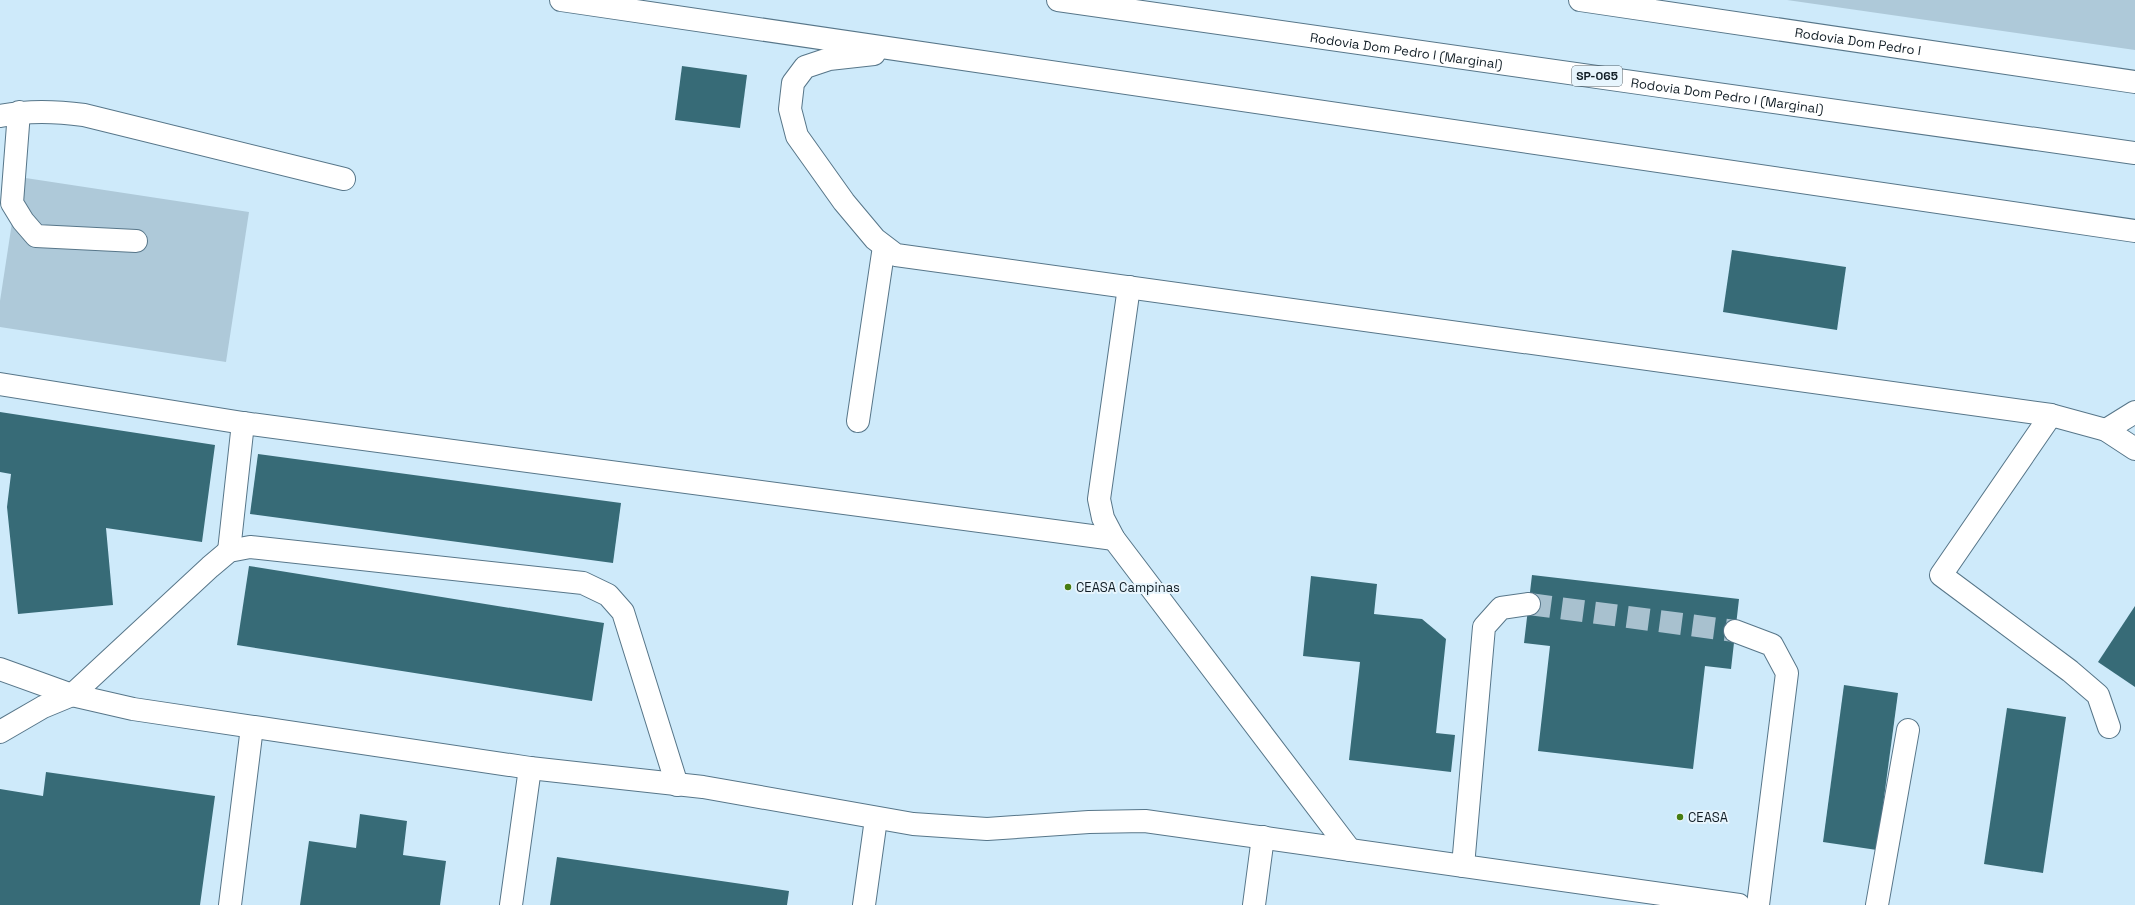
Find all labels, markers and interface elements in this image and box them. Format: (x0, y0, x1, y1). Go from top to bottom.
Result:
street label: Rodovia Dom Pedro I (1794, 23, 1922, 59)
street label: Rodovia Dom Pedro I (Marginal) (1309, 29, 1504, 73)
road number: SP-065 (1572, 66, 1622, 86)
street label: Rodovia Dom Pedro I (Marginal) (1630, 74, 1825, 117)
place label: CEASA Campinas (1076, 579, 1180, 596)
marker: CEASA Campinas (1063, 582, 1073, 592)
place label: CEASA (1688, 809, 1728, 826)
marker: CEASA (1675, 812, 1685, 822)

